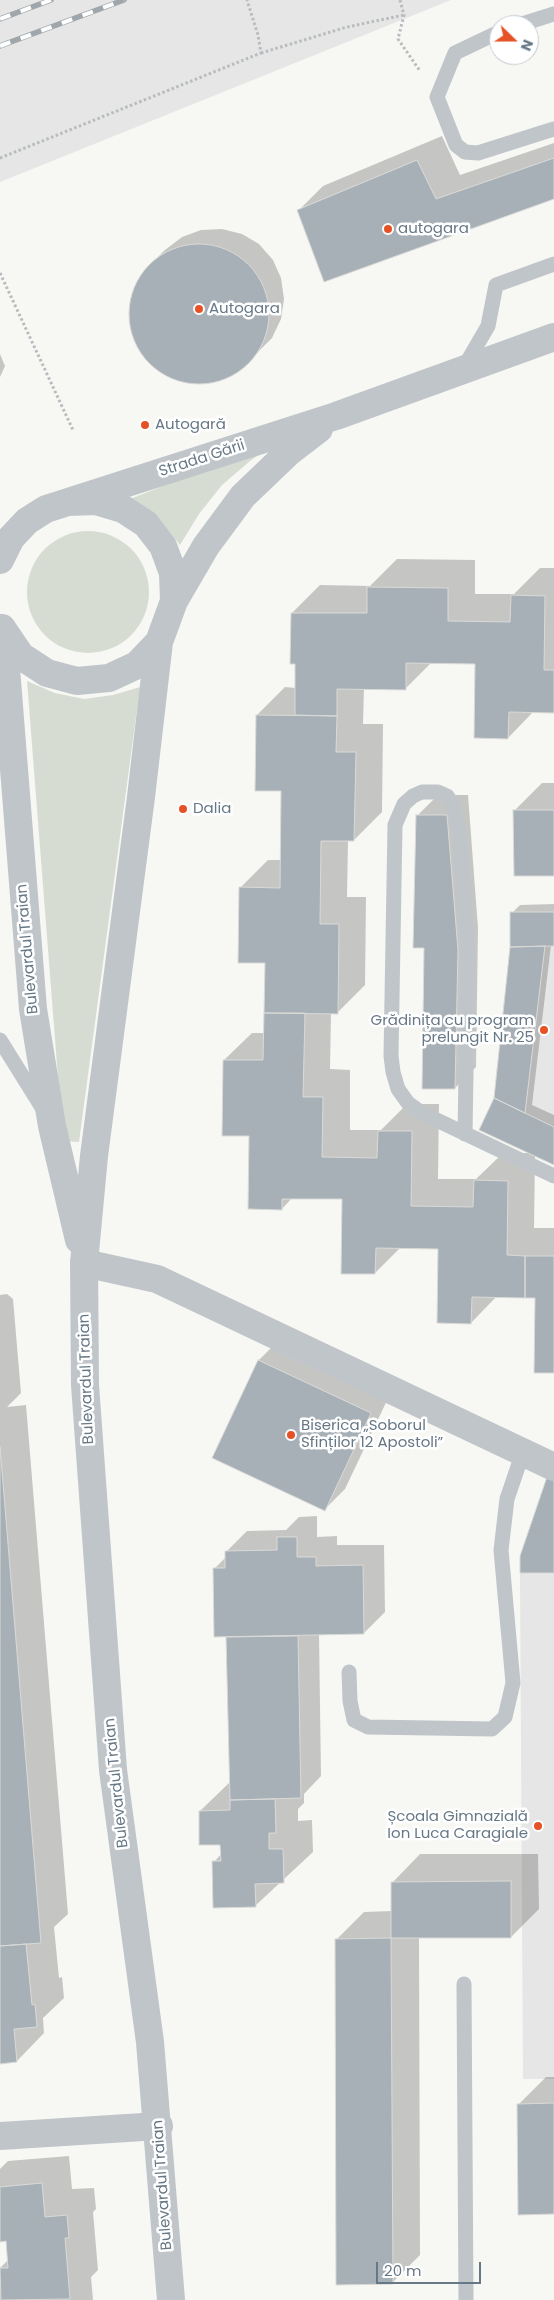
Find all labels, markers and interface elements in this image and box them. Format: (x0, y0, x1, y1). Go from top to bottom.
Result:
north arrow (489, 15, 539, 65)
text: N (516, 37, 538, 54)
place label: autogara (398, 220, 469, 238)
marker: autogara (382, 223, 394, 235)
place label: Autogara (209, 300, 280, 318)
marker: Autogara (193, 303, 205, 315)
place label: Autogară (155, 416, 226, 434)
marker: Autogară (139, 419, 151, 431)
street label: Strada Gării (157, 437, 247, 481)
place label: Dalia (193, 800, 231, 818)
marker: Dalia (177, 803, 189, 815)
street label: Bulevardul Traian (13, 883, 43, 1015)
place label: Grădinița cu program prelungit Nr. 25 (371, 1012, 534, 1047)
marker: Grădinița cu program prelungit Nr. 25 (538, 1024, 550, 1036)
street label: Bulevardul Traian (76, 1313, 98, 1445)
place label: Biserica „Soborul Sfinților 12 Apostoli” (301, 1417, 443, 1452)
marker: Biserica „Soborul Sfinților 12 Apostoli” (285, 1429, 297, 1441)
street label: Bulevardul Traian (101, 1717, 133, 1849)
place label: Școala Gimnazială Ion Luca Caragiale (387, 1808, 528, 1843)
marker: Școala Gimnazială Ion Luca Caragiale (532, 1820, 544, 1832)
street label: Bulevardul Traian (149, 2119, 177, 2251)
scale bar (379, 2252, 484, 2284)
text: 20 m (384, 2260, 422, 2281)

